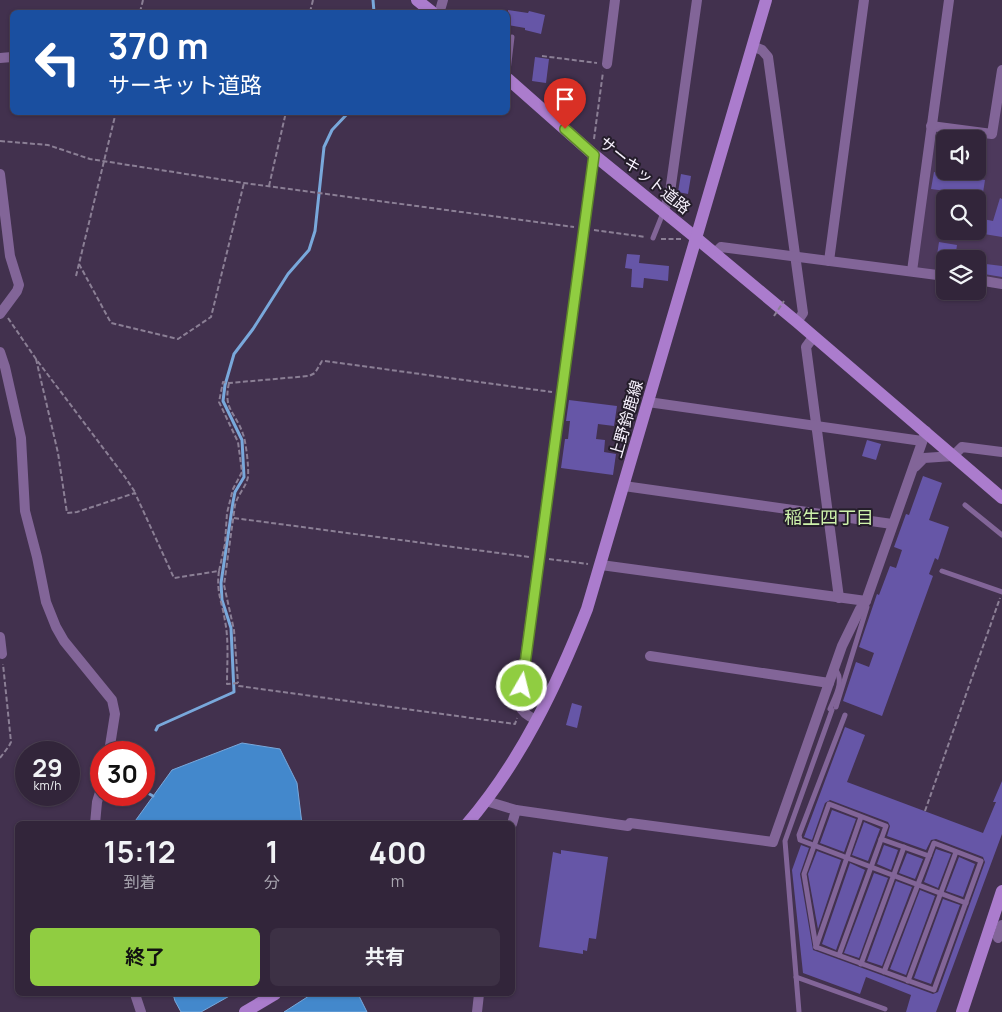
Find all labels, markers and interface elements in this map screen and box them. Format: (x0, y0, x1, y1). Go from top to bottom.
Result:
text: 370 m (108, 22, 209, 70)
icon: left (25, 30, 90, 95)
text: サーキット道路 (108, 70, 262, 100)
pin (544, 78, 586, 129)
icon: arrive (551, 85, 579, 113)
map controls (936, 130, 986, 300)
button: sound (936, 130, 986, 180)
street label: サーキット道路 (595, 131, 695, 219)
button: search (936, 190, 986, 240)
button: layers (936, 250, 986, 300)
street label: 上野鈴鹿線 (604, 378, 648, 460)
district label: 稲生四丁目 (784, 505, 874, 529)
position arrow (495, 659, 547, 711)
speed limit sign: 30 (90, 741, 155, 806)
text: 29 (32, 750, 63, 785)
text: km/h (34, 777, 61, 794)
text: 15:12 (104, 831, 176, 872)
text: 1 (266, 831, 279, 872)
text: 400 (369, 832, 426, 873)
text: m (391, 870, 404, 892)
text: 到着 (124, 871, 156, 893)
text: 分 (264, 871, 280, 893)
button: 終了 (30, 928, 260, 986)
button: 共有 (270, 928, 500, 986)

